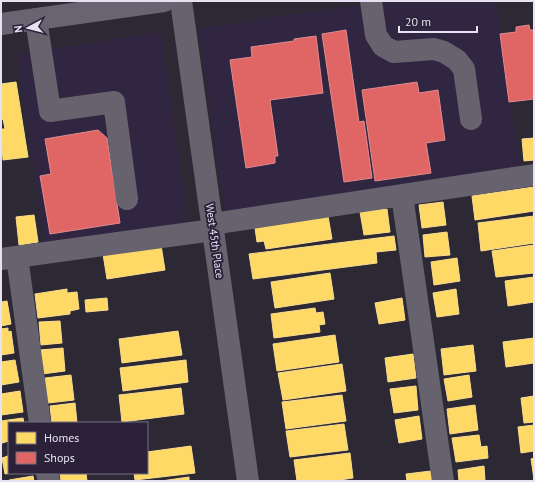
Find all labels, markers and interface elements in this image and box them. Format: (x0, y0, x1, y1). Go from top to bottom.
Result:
north arrow (8, 8, 48, 48)
scale bar (399, 8, 477, 34)
text: 20 m (405, 14, 431, 29)
text: N (11, 25, 25, 34)
street label: West 45th Place (203, 203, 227, 280)
legend (8, 422, 148, 474)
text: Homes (44, 430, 79, 445)
text: Shops (44, 450, 75, 465)

